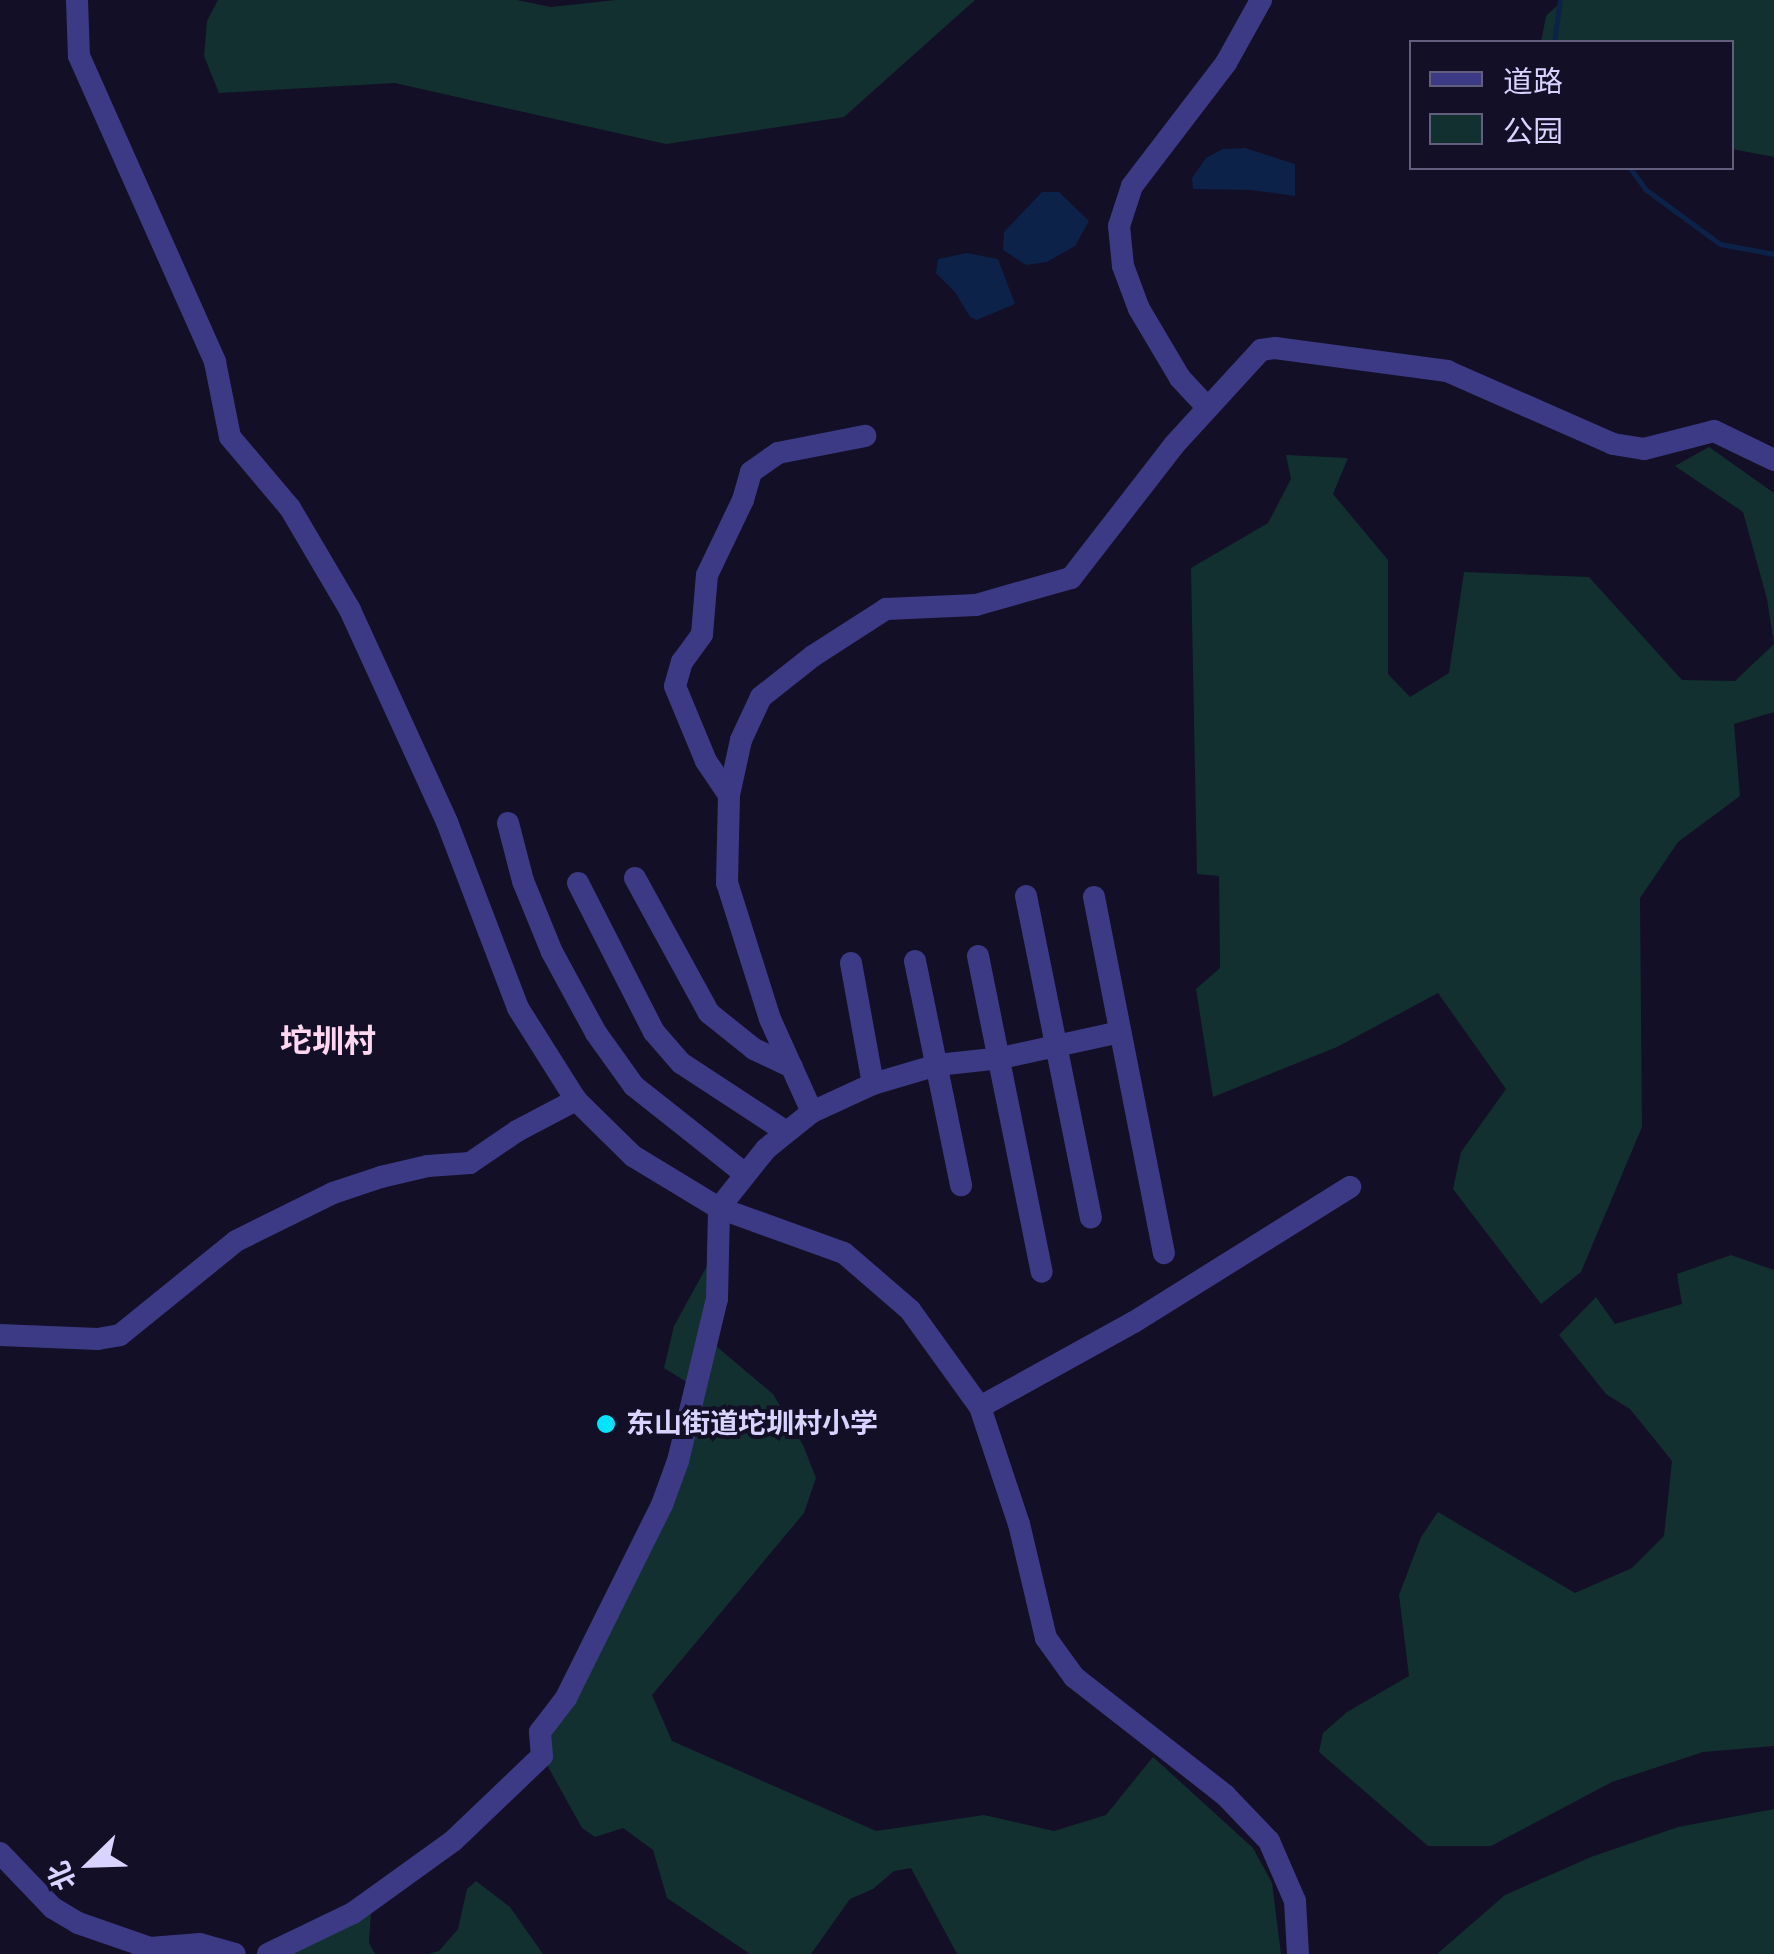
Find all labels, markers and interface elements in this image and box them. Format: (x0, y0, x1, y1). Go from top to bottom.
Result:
legend (1409, 40, 1734, 170)
text: 道路 (1503, 64, 1563, 99)
text: 公园 (1503, 114, 1563, 149)
district label: 坨圳村 (280, 1022, 376, 1060)
place label: 东山街道坨圳村小学 (626, 1407, 878, 1441)
marker: 东山街道坨圳村小学 (595, 1413, 617, 1435)
north arrow (40, 1814, 140, 1914)
text: 北 (41, 1857, 83, 1895)

